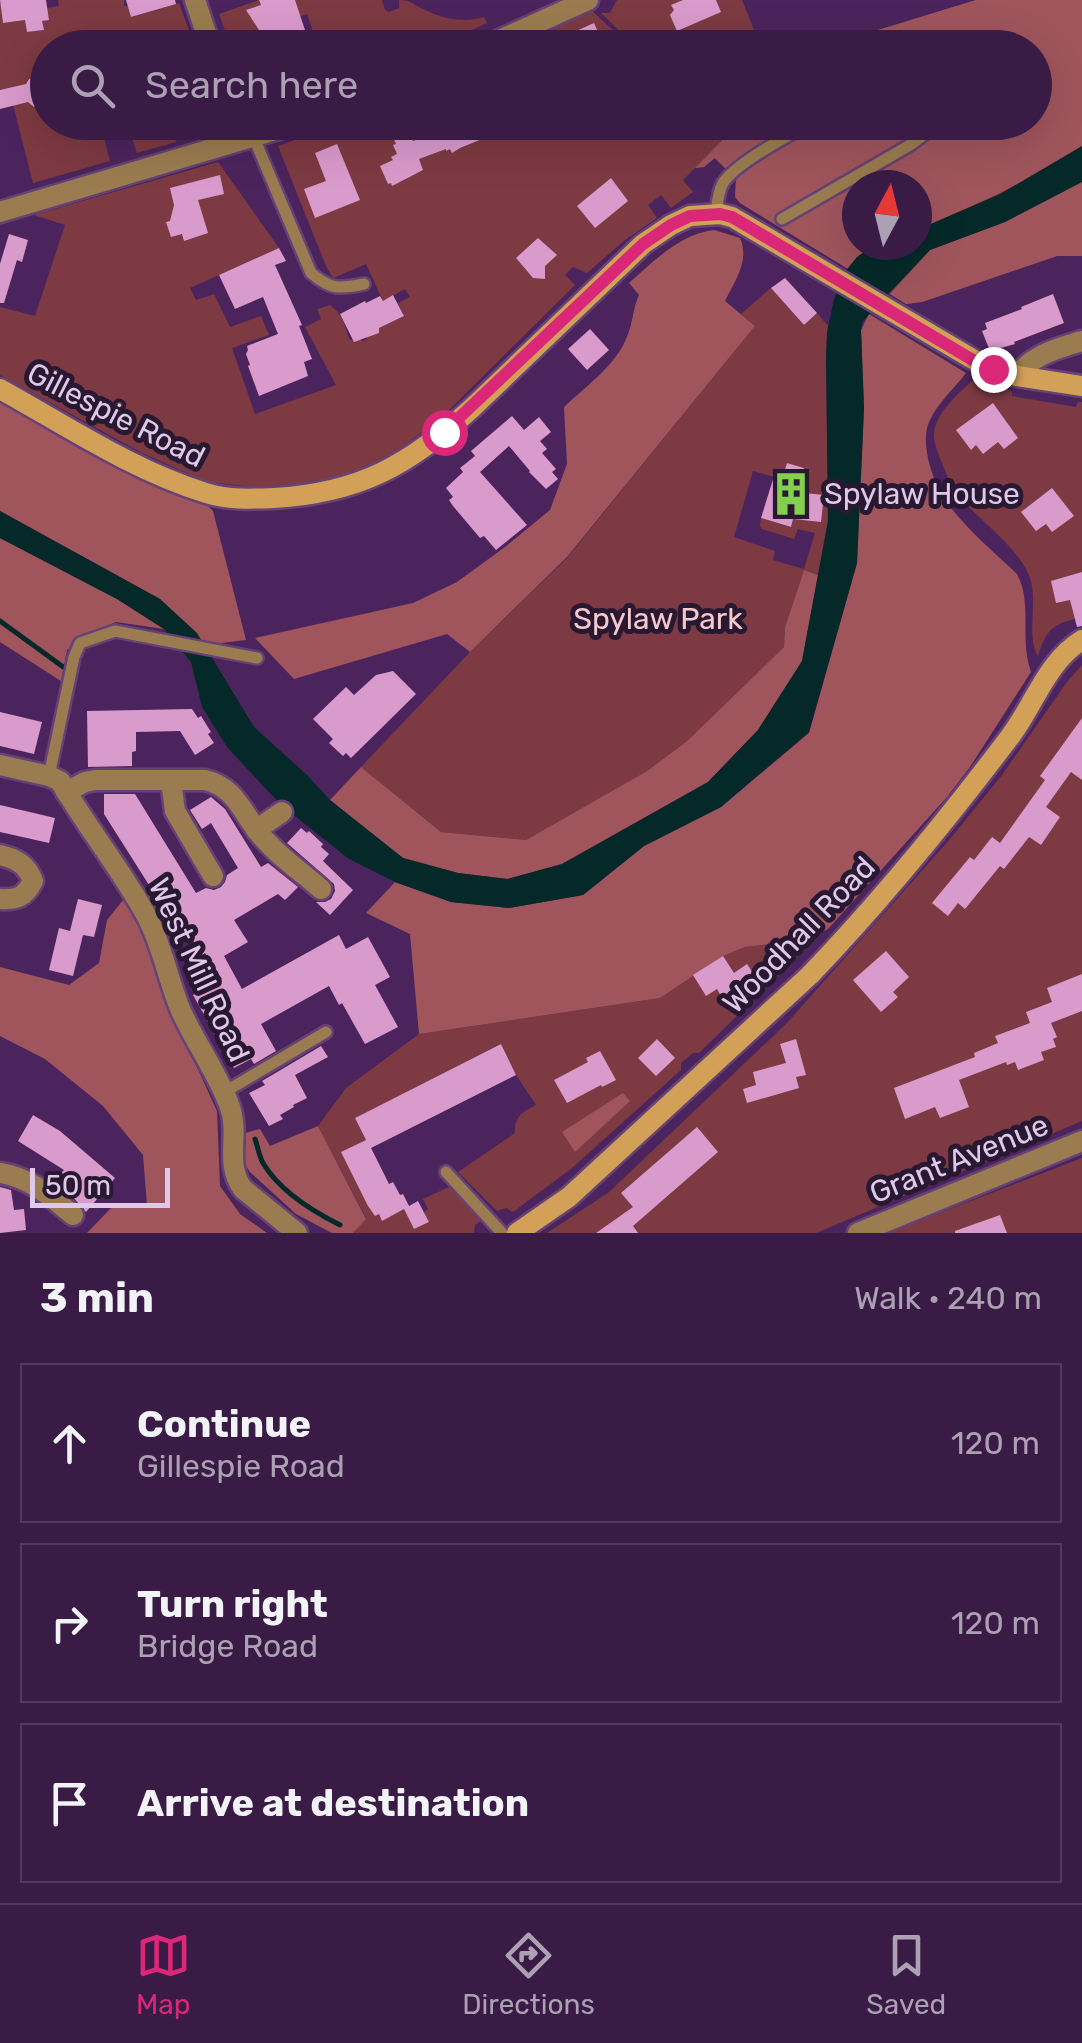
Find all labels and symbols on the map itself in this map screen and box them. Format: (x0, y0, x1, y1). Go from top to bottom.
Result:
north arrow (842, 170, 932, 260)
route end (971, 347, 1017, 393)
street label: Gillespie Road (21, 355, 211, 475)
route start (422, 410, 468, 456)
building icon: Spylaw House (767, 470, 815, 518)
place label: Spylaw House (824, 476, 1020, 512)
park label: Spylaw Park (573, 601, 743, 637)
street label: Woodhall Road (715, 849, 883, 1021)
street label: West Mill Road (141, 872, 257, 1068)
street label: Grant Avenue (864, 1107, 1054, 1211)
scale bar (30, 1163, 170, 1208)

